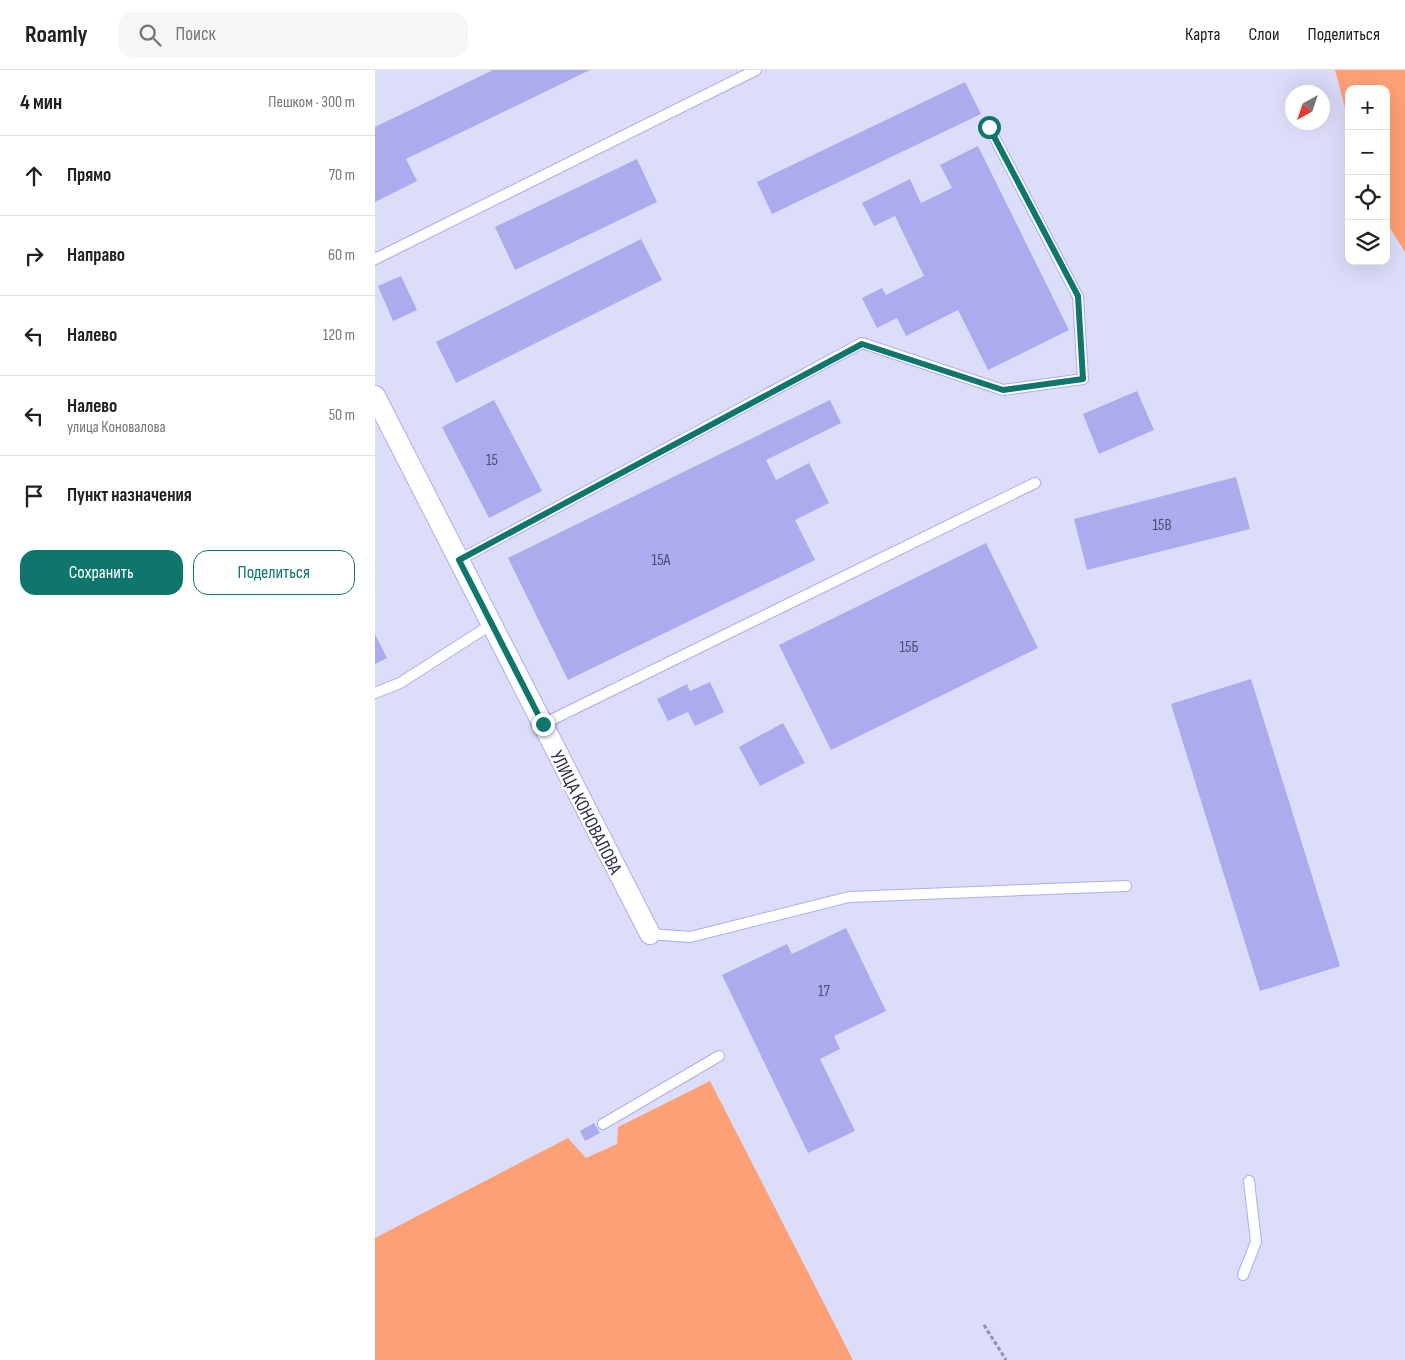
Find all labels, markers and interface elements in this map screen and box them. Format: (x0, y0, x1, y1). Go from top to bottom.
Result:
search box (118, 12, 468, 57)
text: Roamly (25, 20, 88, 49)
icon: search (136, 21, 164, 49)
text: Поиск (176, 23, 216, 46)
text: Карта (1185, 24, 1221, 45)
text: Слои (1249, 24, 1280, 45)
text: Поделиться (1308, 24, 1380, 45)
north arrow (1285, 85, 1330, 130)
map controls (1345, 85, 1390, 265)
button: + (1345, 85, 1390, 130)
text: 4 мин (20, 90, 62, 115)
text: Пешком · 300 m (268, 93, 355, 112)
route start (978, 116, 1001, 139)
button: − (1345, 130, 1390, 175)
icon: ahead (20, 162, 48, 190)
text: Прямо (67, 164, 111, 187)
text: 70 m (329, 166, 355, 185)
button: locate (1345, 175, 1390, 220)
button: layers (1345, 220, 1390, 265)
icon: right (20, 242, 48, 270)
text: Направо (67, 244, 125, 267)
text: 60 m (328, 246, 355, 265)
icon: left (20, 322, 48, 350)
text: Налево (67, 324, 117, 347)
text: 120 m (323, 326, 355, 345)
text: Налево (67, 395, 117, 418)
icon: left (20, 402, 48, 430)
text: 50 m (329, 406, 355, 425)
text: улица Коновалова (67, 418, 166, 437)
house number: 15 (486, 451, 498, 470)
icon: arrive (20, 482, 48, 510)
text: Пункт назначения (67, 484, 192, 507)
house number: 15В (1152, 516, 1172, 535)
button: Сохранить (20, 550, 183, 595)
button: Поделиться (193, 550, 355, 595)
house number: 15А (652, 551, 671, 570)
house number: 15Б (899, 638, 919, 657)
route end (532, 713, 555, 736)
street label: УЛИЦА КОНОВАЛОВА (545, 747, 627, 879)
house number: 17 (818, 982, 831, 1001)

